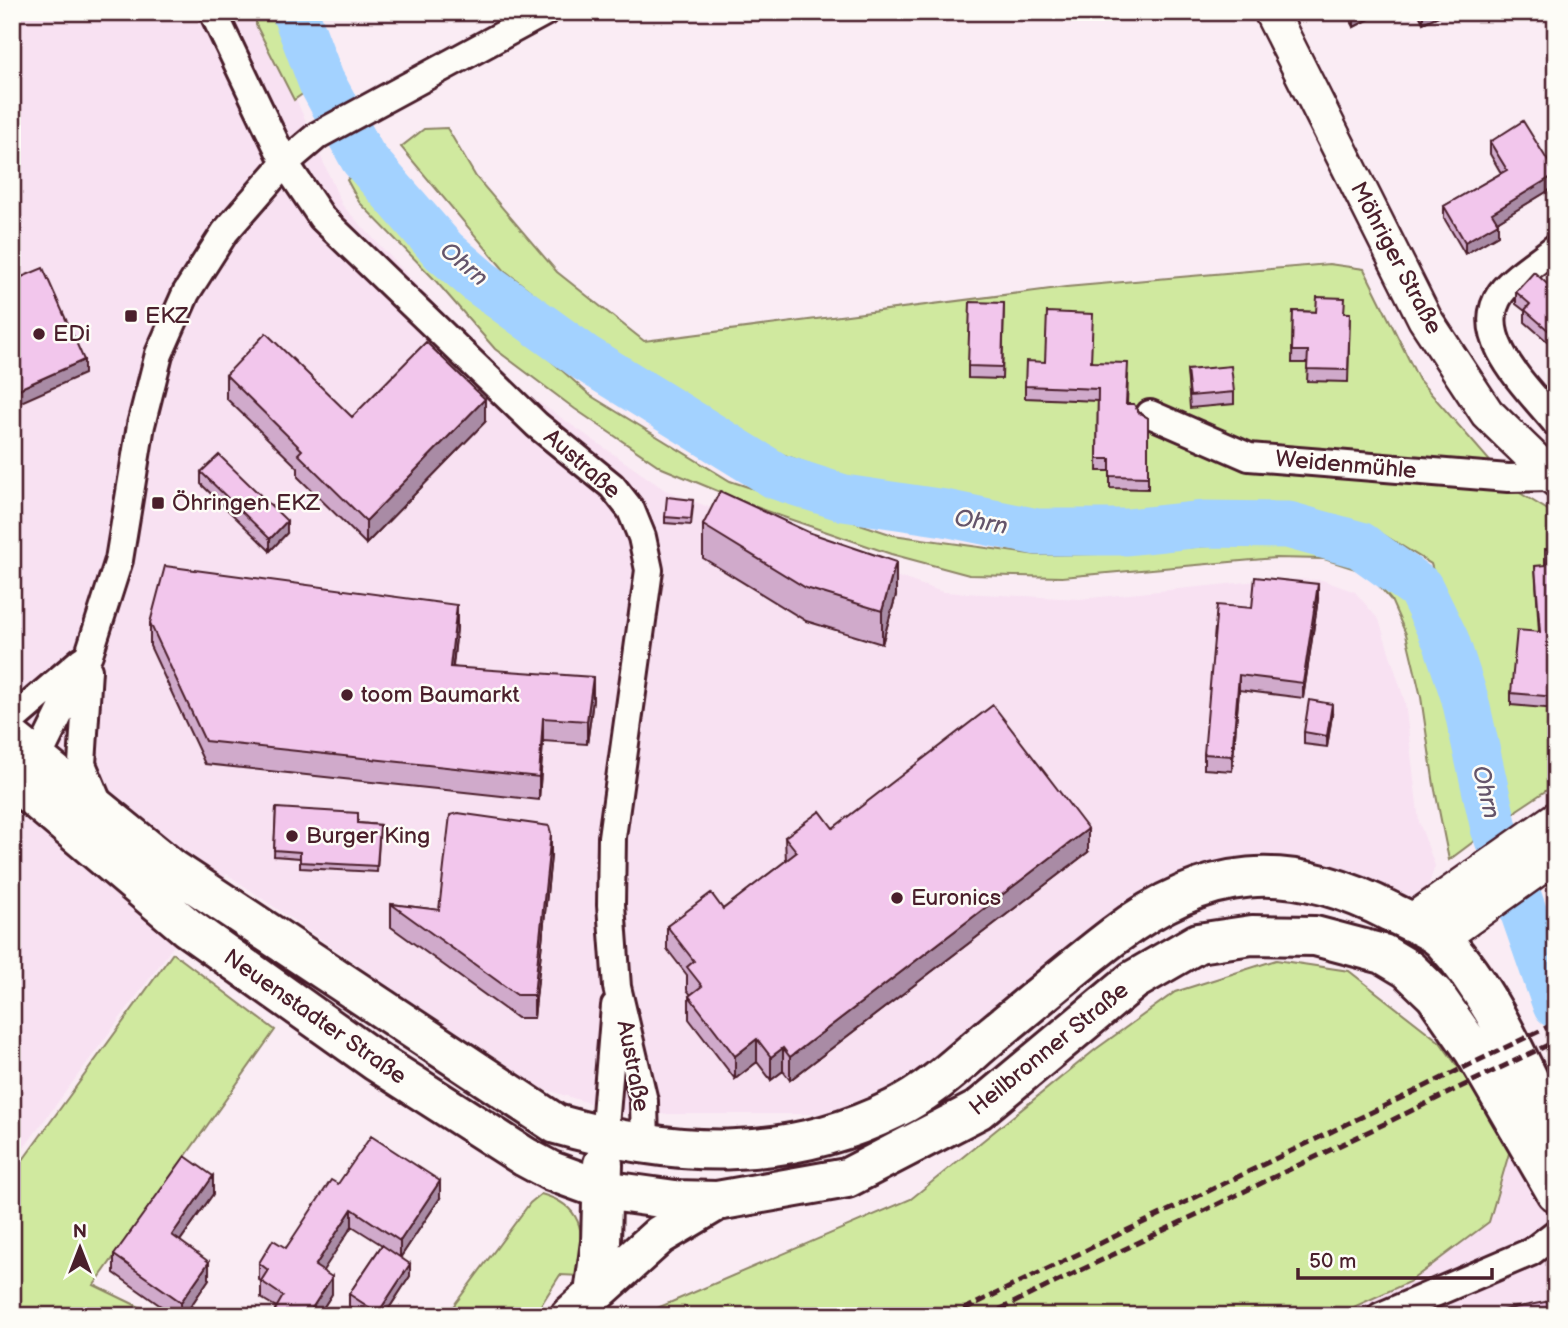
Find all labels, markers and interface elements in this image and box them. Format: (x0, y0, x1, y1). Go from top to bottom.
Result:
street label: Möhriger Straße (1344, 177, 1448, 339)
water label: Ohrn (434, 236, 494, 292)
place label: EKZ (145, 302, 190, 330)
marker: EKZ (123, 308, 139, 324)
place label: EDi (53, 320, 90, 348)
marker: EDi (31, 326, 47, 342)
street label: Austraße (538, 423, 626, 505)
street label: Weidenmühle (1274, 445, 1418, 485)
place label: Öhringen EKZ (172, 489, 321, 517)
marker: Öhringen EKZ (150, 495, 166, 511)
water label: Ohrn (952, 503, 1010, 541)
place label: toom Baumarkt (361, 681, 520, 709)
marker: toom Baumarkt (339, 687, 355, 703)
water label: Ohrn (1466, 763, 1506, 821)
place label: Burger King (306, 822, 430, 850)
marker: Burger King (284, 828, 300, 844)
place label: Euronics (911, 884, 1001, 912)
marker: Euronics (889, 890, 905, 906)
street label: Neuenstadter Straße (218, 943, 412, 1091)
street label: Heilbronner Straße (964, 976, 1134, 1122)
street label: Austraße (610, 1018, 656, 1114)
north arrow (46, 1212, 116, 1282)
text: N (73, 1221, 87, 1244)
scale bar (1298, 1237, 1493, 1281)
text: 50 m (1309, 1249, 1356, 1274)

